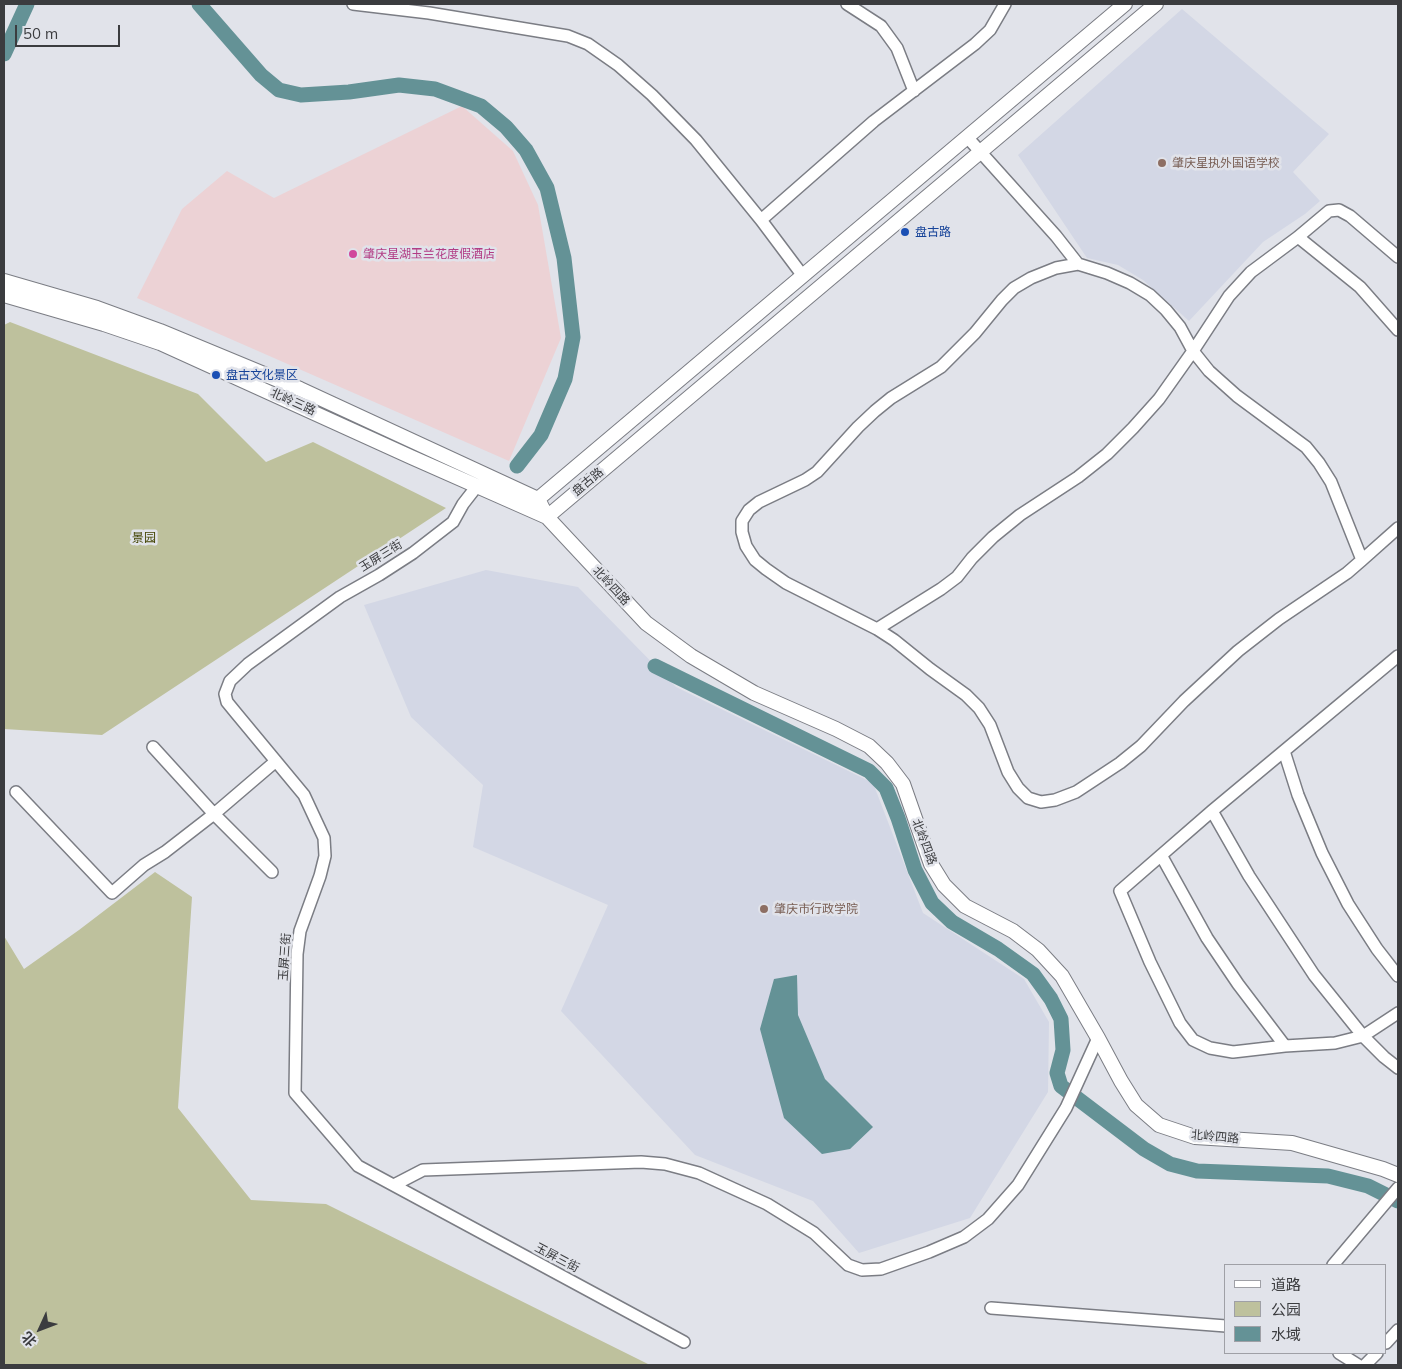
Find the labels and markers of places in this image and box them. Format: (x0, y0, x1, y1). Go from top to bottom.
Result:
place label: 肇庆星执外国语学校 (1172, 156, 1280, 170)
marker: 肇庆星执外国语学校 (1156, 157, 1168, 169)
place label: 盘古路 (915, 225, 951, 239)
marker: 盘古路 (899, 226, 911, 238)
place label: 肇庆星湖玉兰花度假酒店 (363, 247, 495, 261)
marker: 肇庆星湖玉兰花度假酒店 (347, 248, 359, 260)
place label: 盘古文化景区 (226, 368, 298, 382)
marker: 盘古文化景区 (210, 369, 222, 381)
place label: 肇庆市行政学院 (774, 902, 858, 916)
marker: 肇庆市行政学院 (758, 903, 770, 915)

